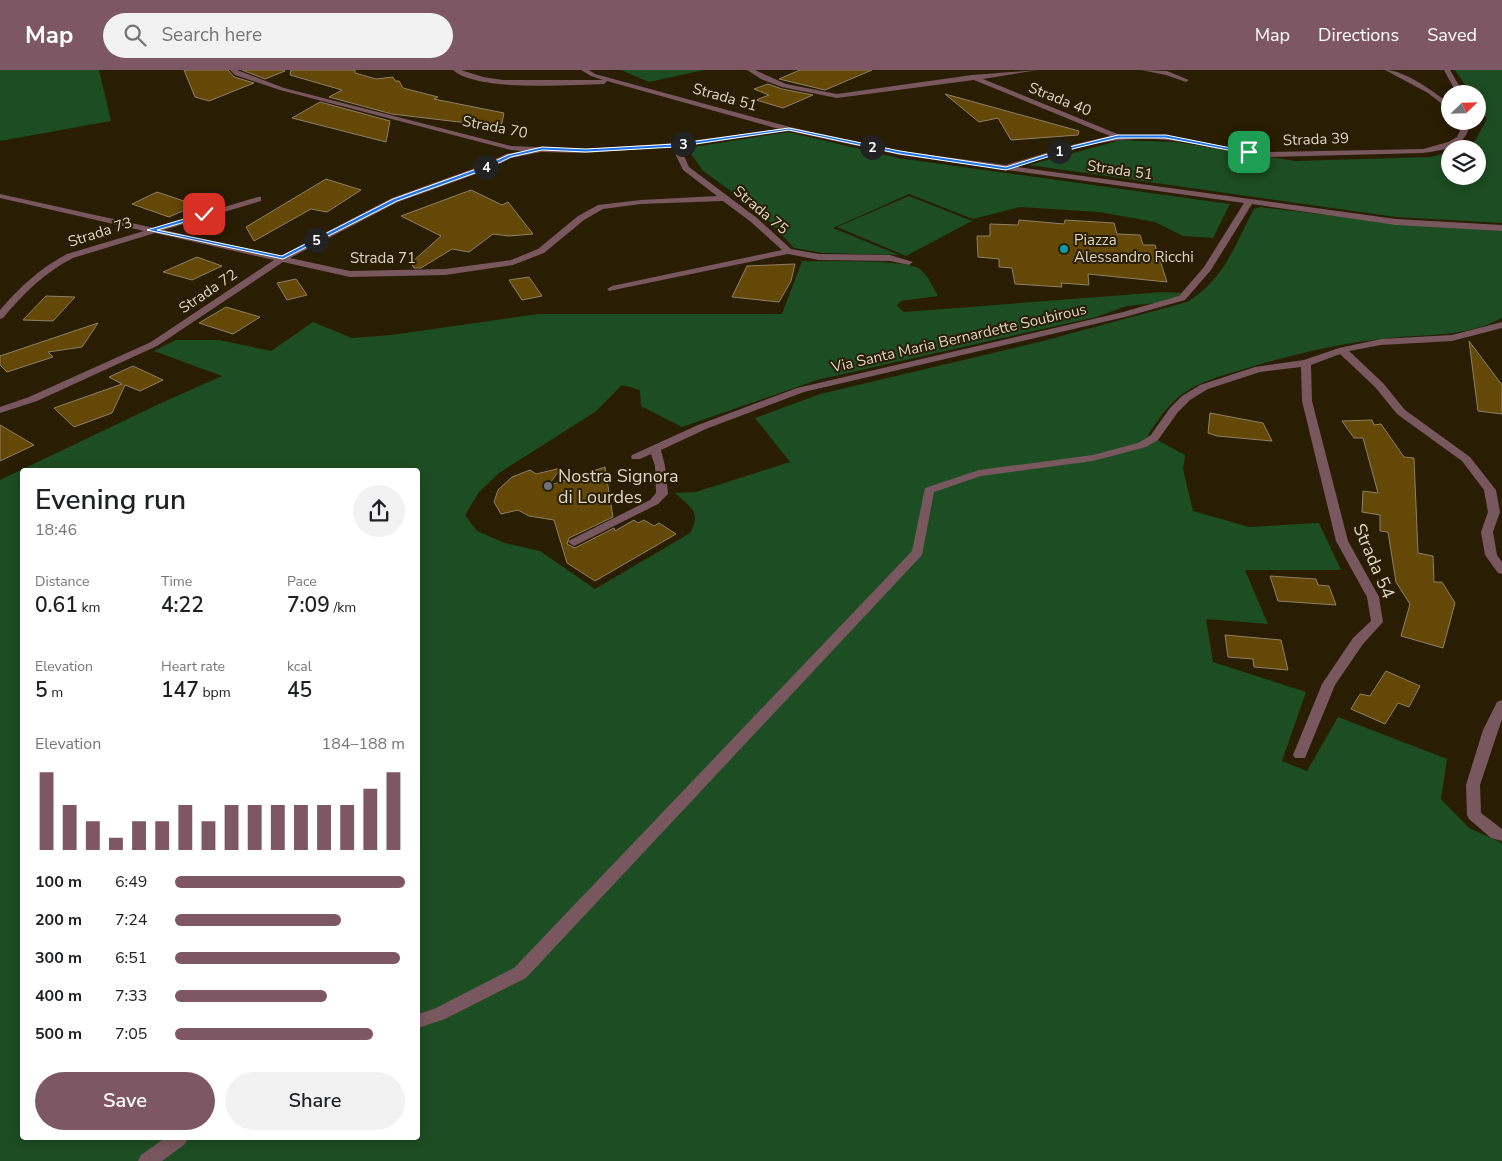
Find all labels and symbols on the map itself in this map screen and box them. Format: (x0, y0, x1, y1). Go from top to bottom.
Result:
street label: Strada 40 (1026, 77, 1094, 121)
street label: Strada 51 (690, 78, 760, 116)
north arrow (1441, 85, 1486, 130)
street label: Strada 70 (461, 111, 529, 143)
street label: Strada 39 (1283, 128, 1349, 150)
pin (1228, 131, 1270, 173)
pin: 3 (670, 132, 696, 156)
pin: 2 (860, 134, 884, 160)
pin: 1 (1046, 138, 1072, 164)
pin: 4 (474, 154, 498, 180)
street label: Strada 51 (1086, 155, 1154, 185)
street label: Strada 75 (729, 181, 793, 239)
pin (183, 193, 225, 235)
street label: Strada 73 (65, 212, 135, 252)
pin: 5 (304, 228, 328, 252)
place label: Piazza Alessandro Ricchi (1074, 230, 1194, 267)
marker: Piazza Alessandro Ricchi (1058, 243, 1070, 255)
street label: Strada 71 (350, 248, 416, 268)
street label: Strada 72 (175, 264, 241, 318)
street label: Via Santa Maria Bernardette Soubirous (828, 299, 1089, 377)
place label: Nostra Signora di Lourdes (558, 464, 679, 509)
marker: Nostra Signora di Lourdes (542, 480, 554, 492)
street label: Strada 54 (1347, 520, 1401, 602)

